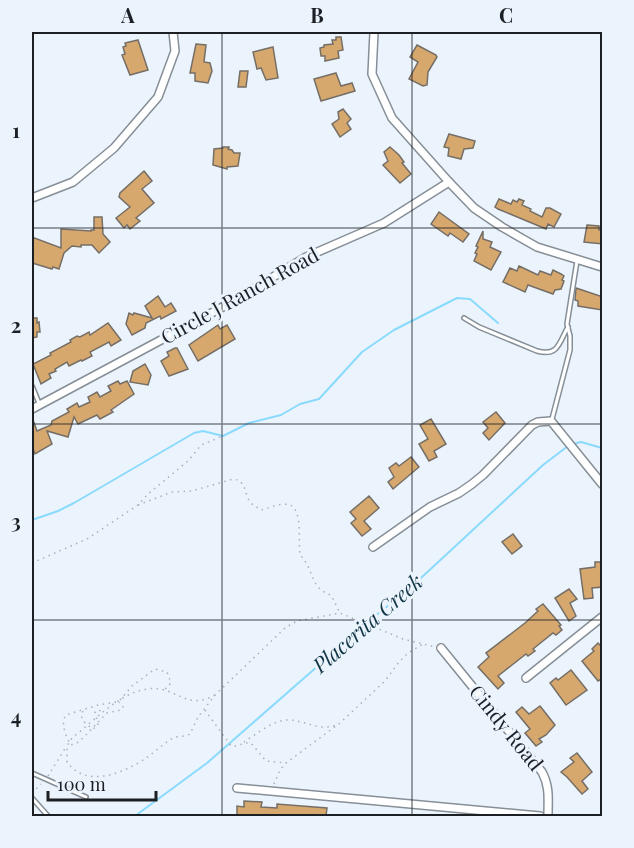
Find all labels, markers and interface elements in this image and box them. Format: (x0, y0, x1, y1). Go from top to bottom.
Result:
text: A (120, 1, 135, 28)
text: B (310, 1, 324, 28)
text: C (499, 1, 513, 28)
text: 1 (12, 116, 20, 143)
street label: Circle J Ranch Road (155, 240, 323, 349)
text: 2 (11, 311, 21, 338)
text: 3 (11, 507, 21, 534)
water label: Placerita Creek (305, 567, 428, 679)
street label: Cindy Road (464, 678, 550, 776)
text: 4 (11, 702, 21, 729)
scale bar (48, 764, 156, 802)
text: 100 m (57, 772, 106, 796)

